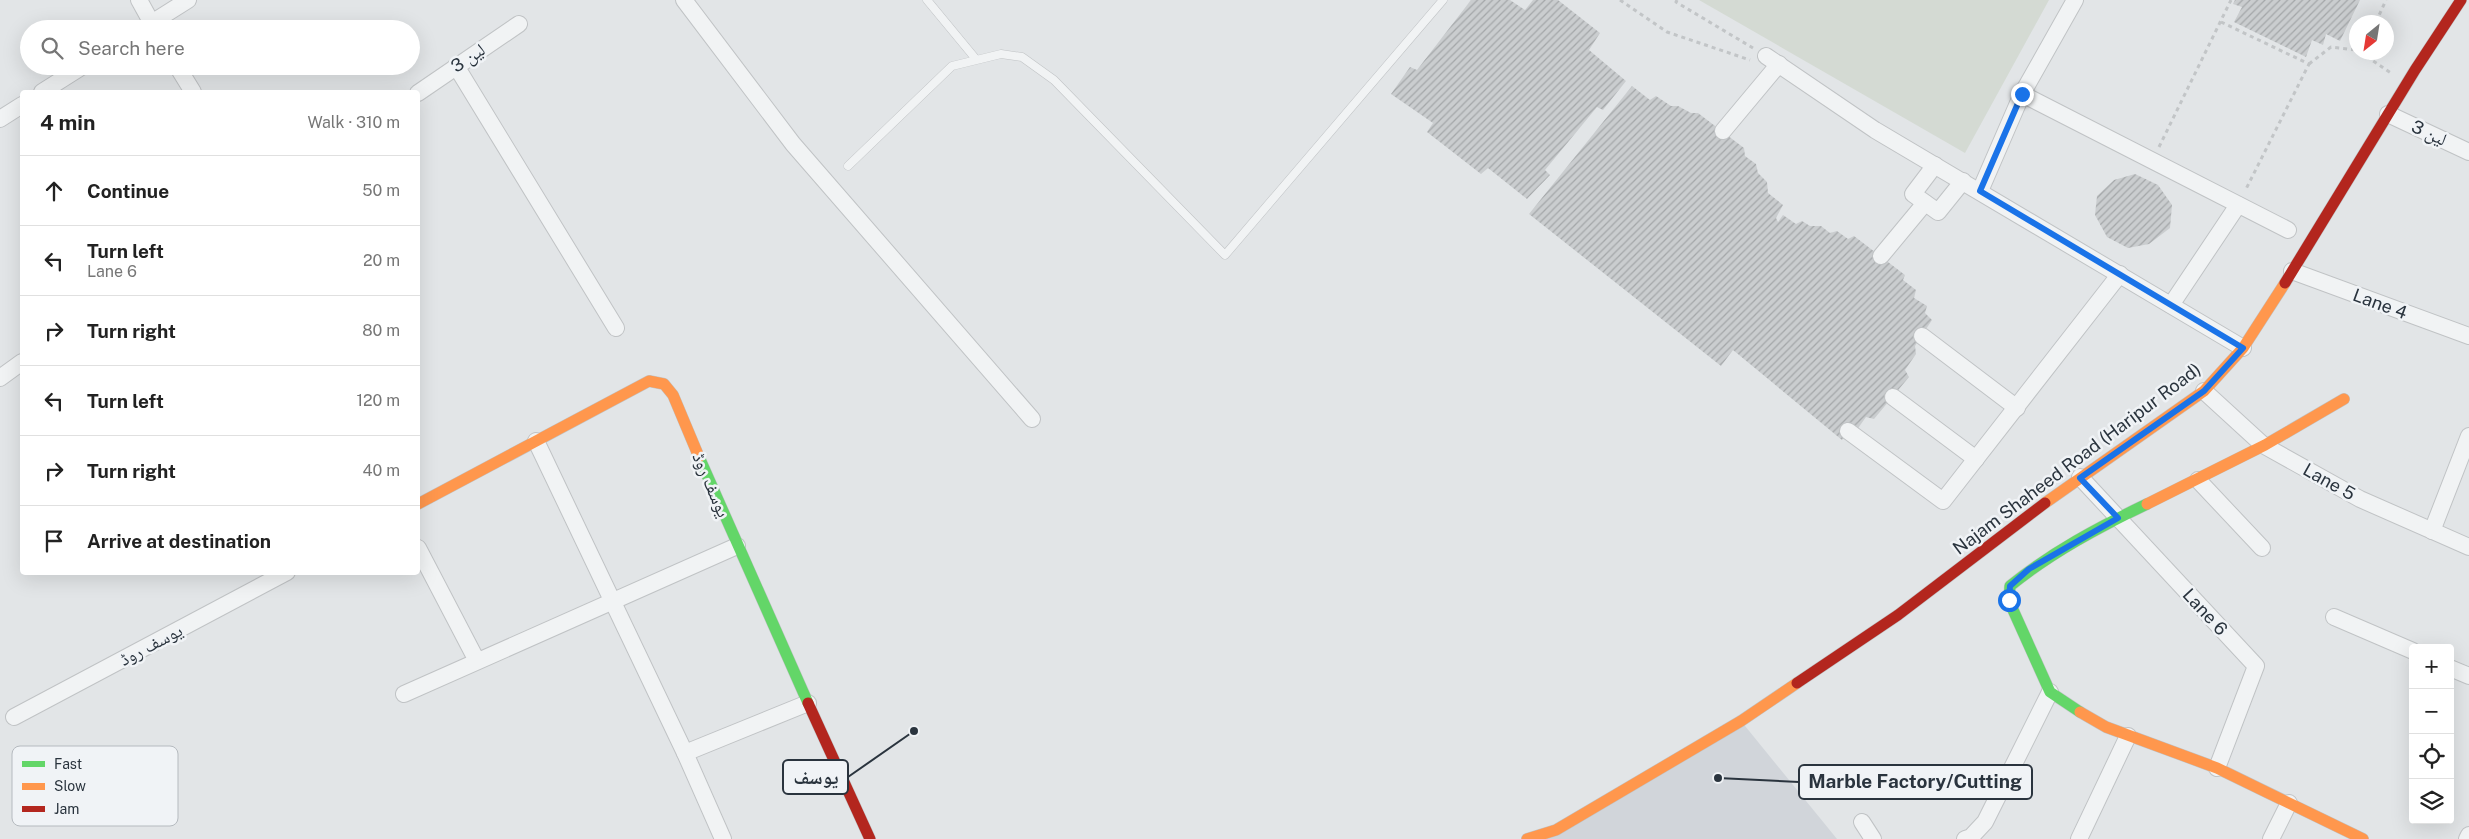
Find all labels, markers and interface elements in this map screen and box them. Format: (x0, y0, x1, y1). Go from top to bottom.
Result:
north arrow (2349, 15, 2394, 60)
search box (20, 20, 420, 75)
icon: search (38, 34, 66, 62)
text: Search here (78, 37, 185, 59)
street label: لین 3 (447, 39, 489, 77)
route end (2011, 83, 2034, 106)
text: 4 min (40, 110, 95, 135)
text: Walk · 310 m (307, 113, 400, 132)
street label: لین 3 (2408, 115, 2450, 151)
icon: ahead (40, 177, 68, 205)
text: Continue (87, 180, 169, 202)
text: 50 m (362, 181, 400, 200)
text: Turn left (87, 240, 164, 262)
icon: left (40, 247, 68, 275)
text: 20 m (363, 251, 400, 270)
text: Lane 6 (87, 262, 137, 281)
street label: Lane 4 (2350, 284, 2410, 323)
icon: right (40, 317, 68, 345)
text: Turn right (87, 320, 176, 342)
text: 80 m (362, 321, 400, 340)
street label: Najam Shaheed Road (Haripur Road) (1949, 358, 2205, 559)
icon: left (40, 387, 68, 415)
text: Turn left (87, 390, 164, 412)
text: 120 m (356, 391, 400, 410)
street label: یوسف روڈ (688, 449, 734, 520)
icon: right (40, 457, 68, 485)
street label: Lane 5 (2299, 459, 2359, 504)
text: Turn right (87, 460, 176, 482)
text: 40 m (362, 461, 400, 480)
icon: arrive (40, 527, 68, 555)
text: Arrive at destination (87, 530, 271, 552)
street label: Lane 6 (2179, 584, 2232, 639)
route start (1998, 589, 2021, 612)
street label: یوسف روڈ (116, 619, 186, 670)
map controls (2409, 644, 2454, 824)
button: + (2409, 644, 2454, 689)
button: − (2409, 689, 2454, 734)
button: locate (2409, 734, 2454, 779)
legend (12, 746, 178, 826)
text: Fast (54, 756, 82, 772)
callout: یوسف (783, 760, 848, 794)
callout: Marble Factory/Cutting (1799, 765, 2032, 799)
text: یوسف (794, 766, 838, 789)
text: Marble Factory/Cutting (1808, 770, 2022, 792)
text: Slow (54, 778, 86, 794)
button: layers (2409, 779, 2454, 824)
text: Jam (54, 801, 79, 817)

